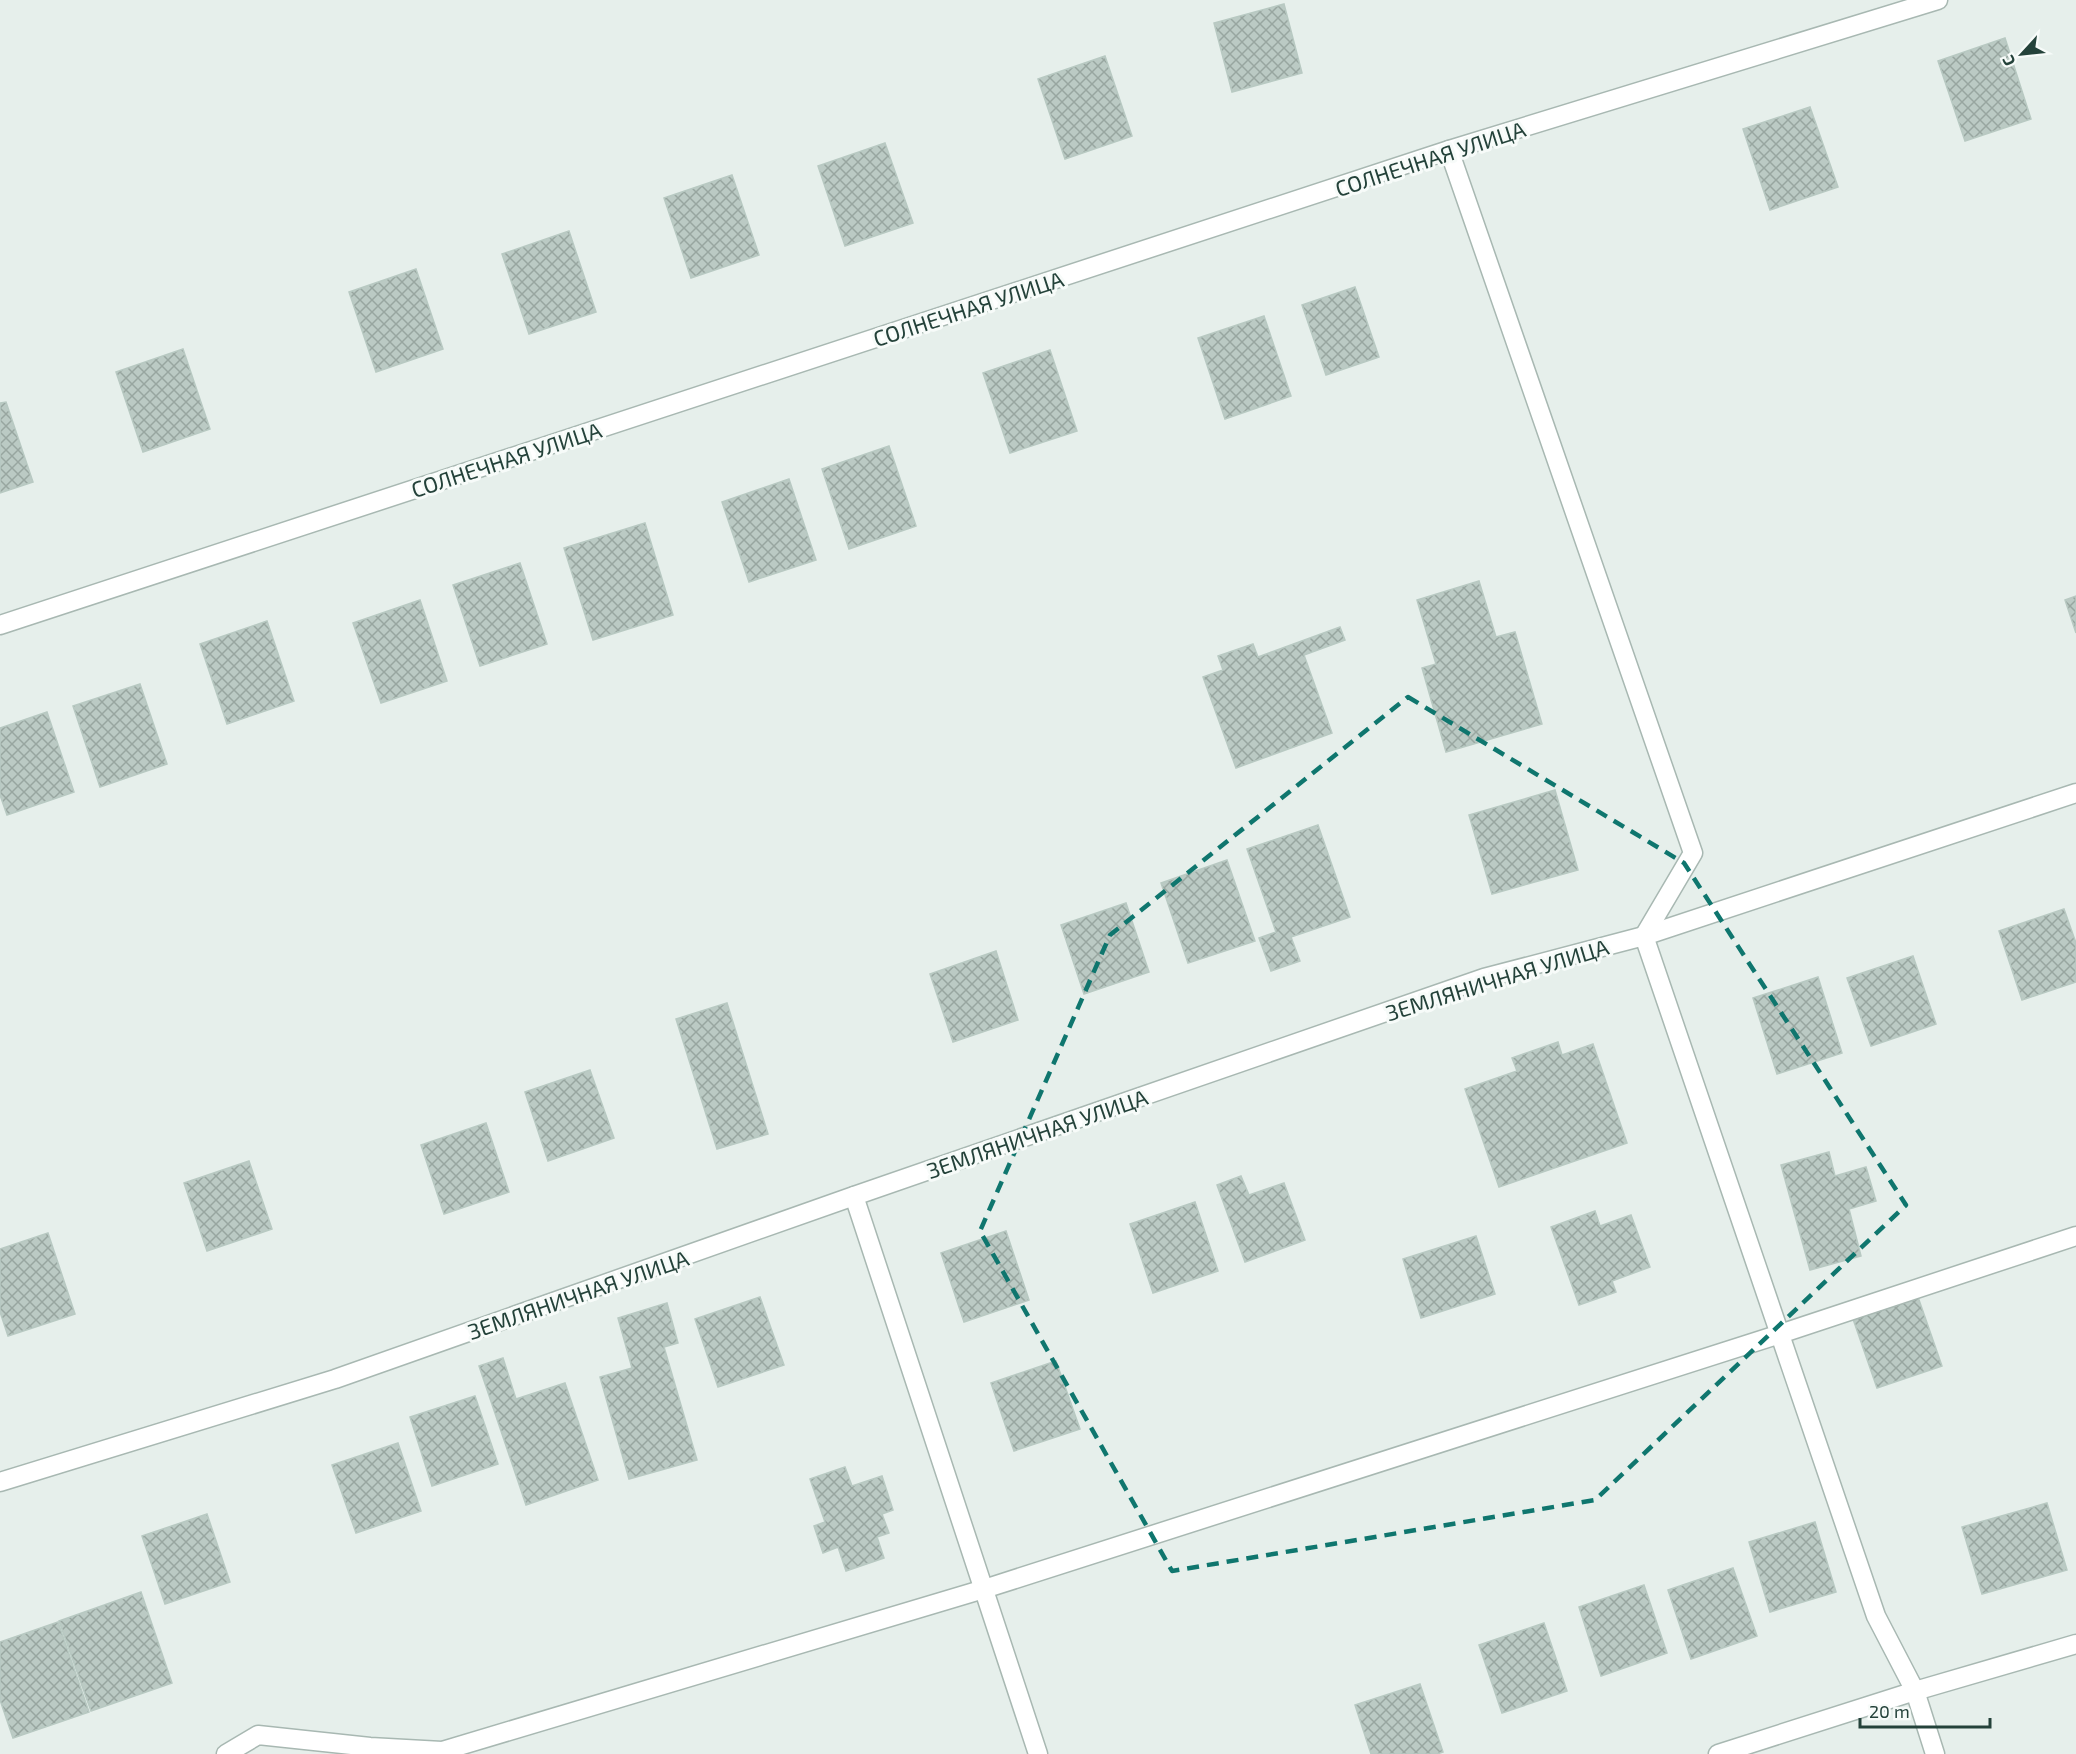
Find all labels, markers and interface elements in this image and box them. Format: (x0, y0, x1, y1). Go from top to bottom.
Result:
north arrow (1992, 24, 2052, 84)
text: С (1998, 53, 2019, 70)
street label: СОЛНЕЧНАЯ УЛИЦА (1332, 115, 1529, 201)
street label: СОЛНЕЧНАЯ УЛИЦА (870, 265, 1067, 351)
street label: СОЛНЕЧНАЯ УЛИЦА (408, 416, 605, 502)
street label: ЗЕМЛЯНИЧНАЯ УЛИЦА (1382, 933, 1612, 1025)
street label: ЗЕМЛЯНИЧНАЯ УЛИЦА (923, 1083, 1151, 1183)
street label: ЗЕМЛЯНИЧНАЯ УЛИЦА (464, 1244, 692, 1344)
scale bar (1860, 1691, 1990, 1729)
text: 20 m (1869, 1700, 1910, 1722)

